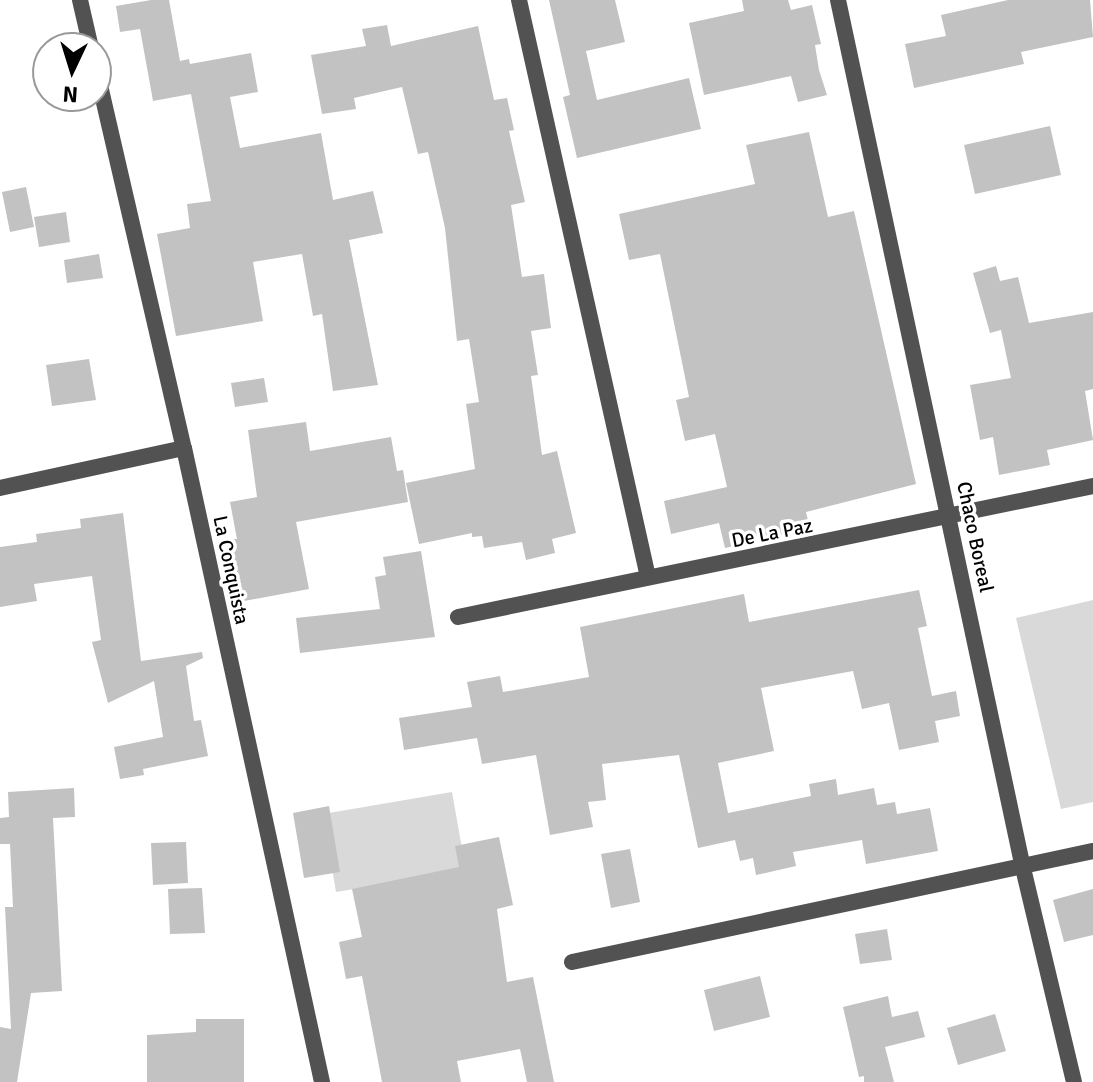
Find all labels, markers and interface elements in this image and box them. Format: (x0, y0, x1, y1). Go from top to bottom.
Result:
north arrow (32, 32, 112, 112)
text: N (62, 80, 79, 108)
street label: Chaco Boreal (952, 479, 998, 595)
street label: La Conquista (208, 513, 254, 627)
street label: De La Paz (729, 513, 815, 553)

